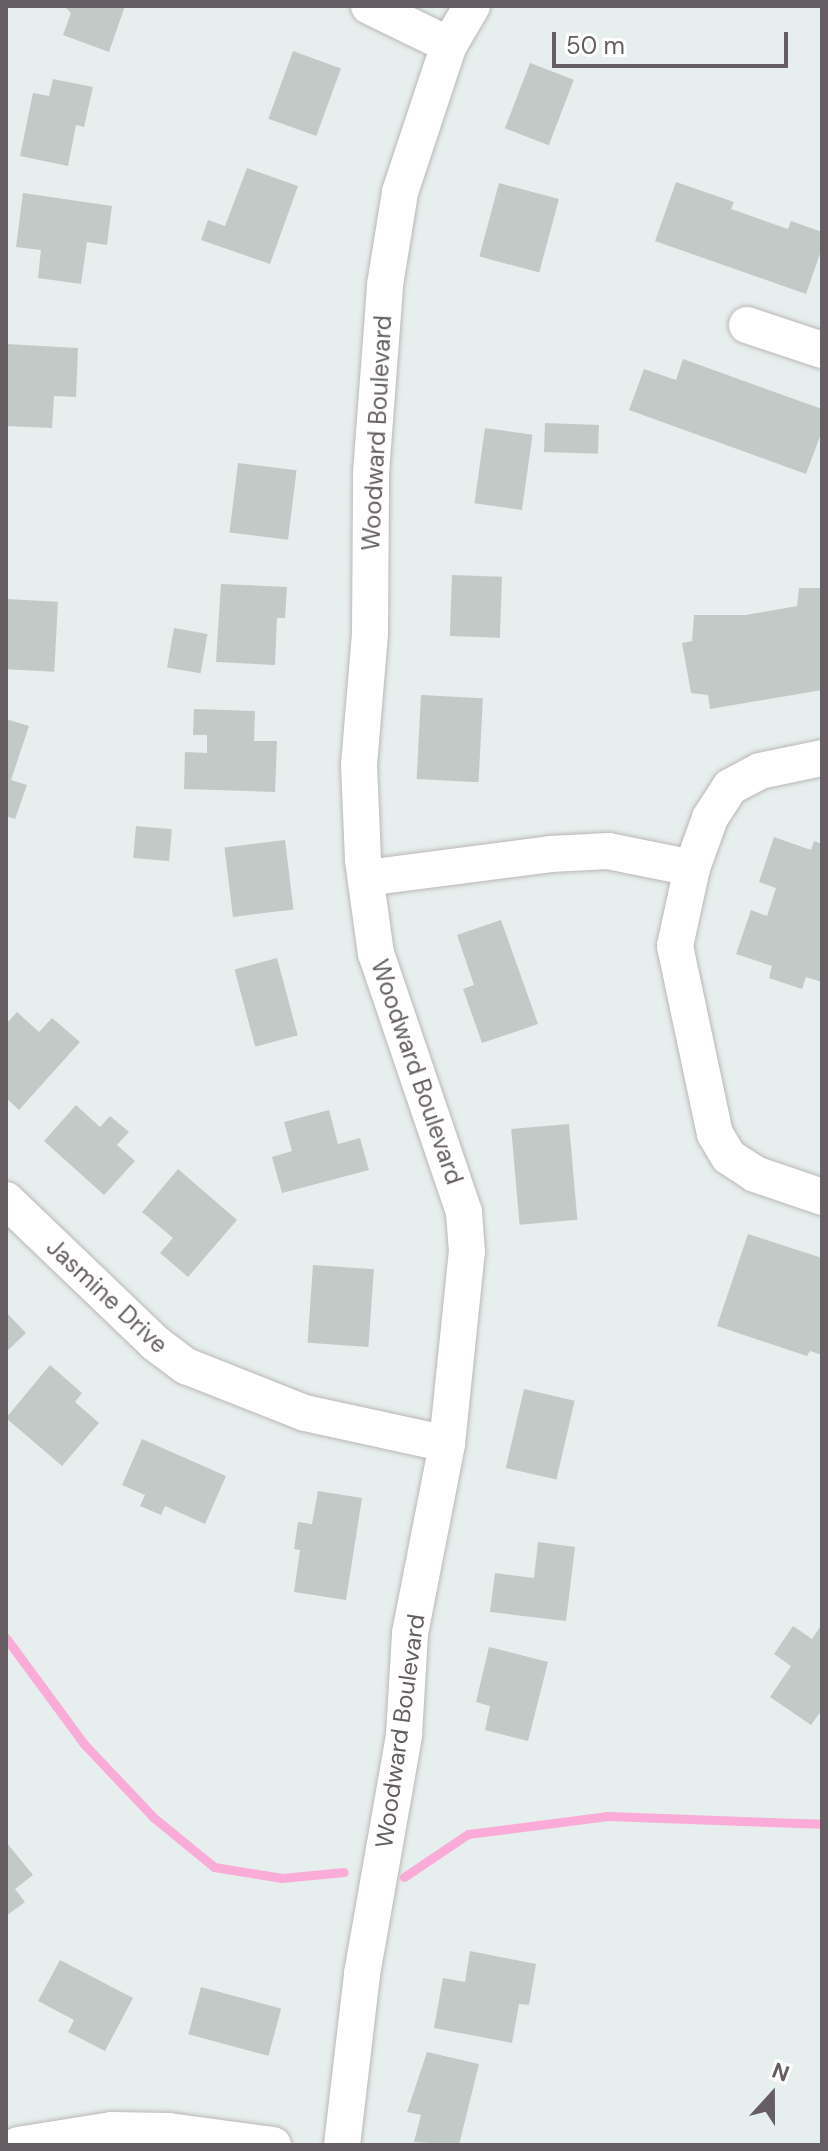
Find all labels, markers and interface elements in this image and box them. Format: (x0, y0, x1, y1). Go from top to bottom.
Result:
scale bar (556, 16, 792, 66)
text: 50 m (566, 30, 625, 61)
street label: Woodward Boulevard (356, 314, 398, 552)
street label: Woodward Boulevard (365, 956, 469, 1188)
street label: Jasmine Drive (41, 1233, 173, 1359)
street label: Woodward Boulevard (369, 1612, 431, 1850)
north arrow (732, 2055, 812, 2135)
text: N (768, 2056, 793, 2089)

